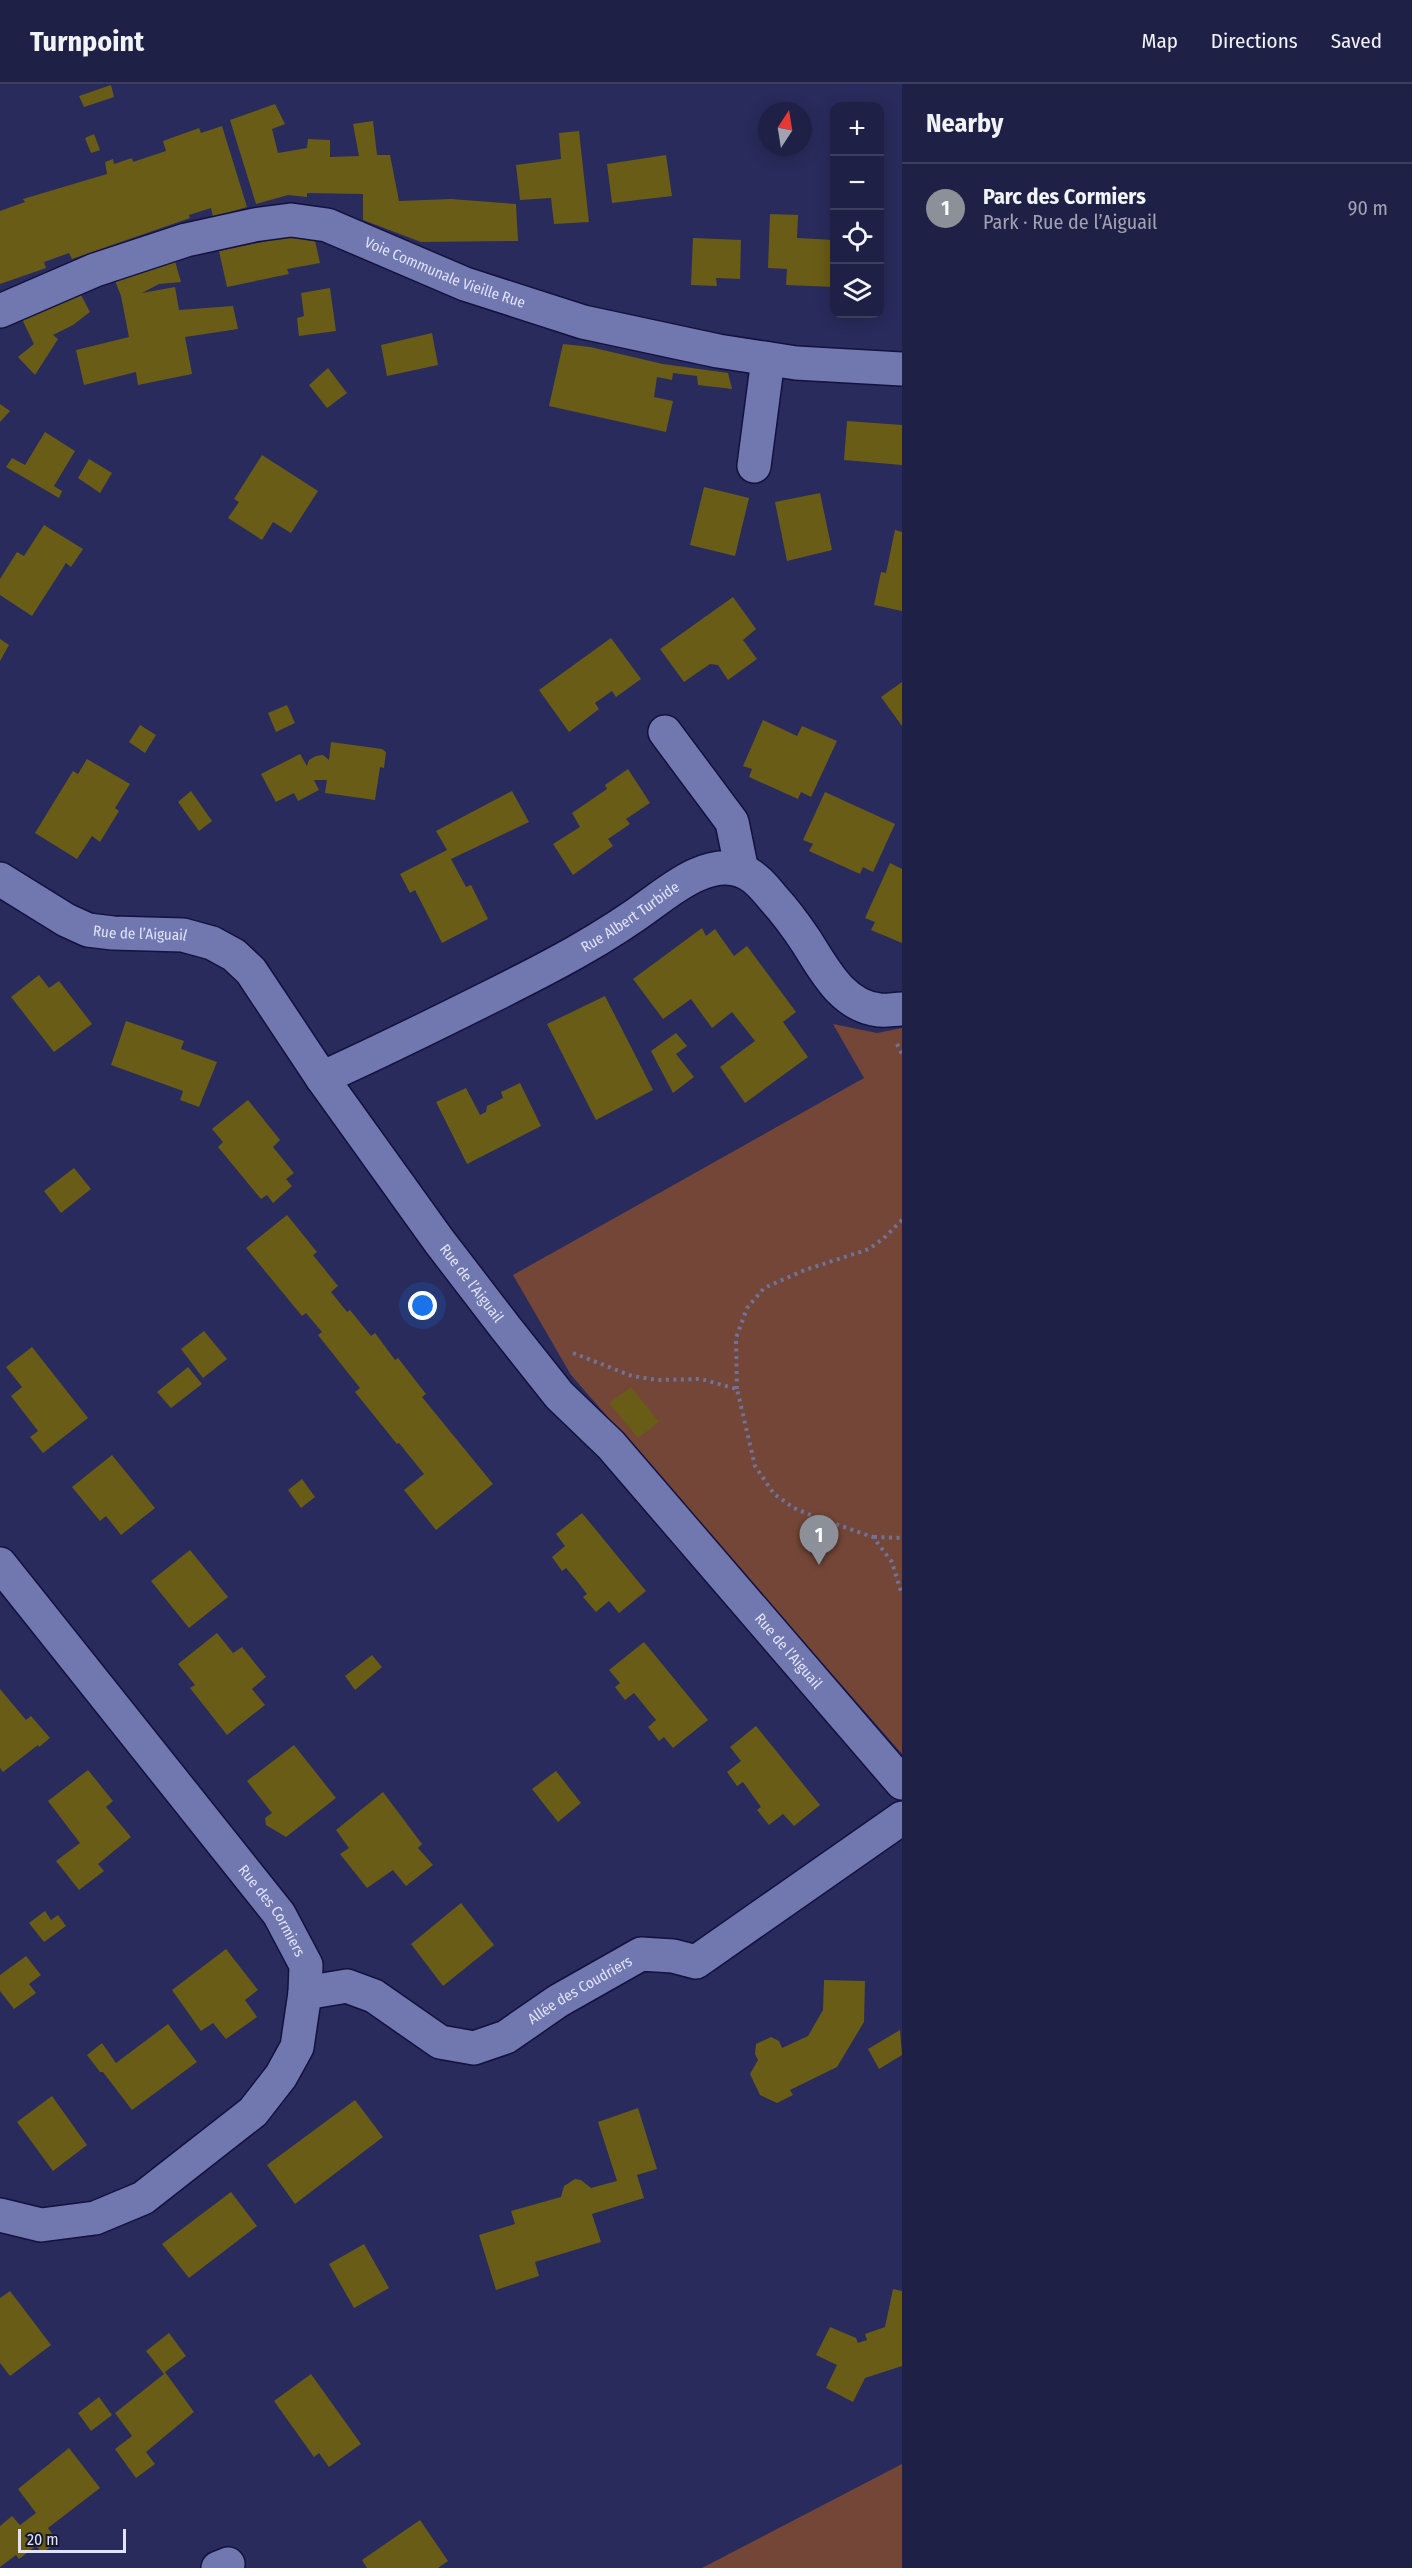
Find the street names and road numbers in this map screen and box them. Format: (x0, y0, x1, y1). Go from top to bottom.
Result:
street label: Voie Communale Vieille Rue (362, 233, 528, 312)
street label: Rue Albert Turbide (578, 878, 683, 956)
street label: Rue de l’Aiguail (92, 922, 189, 945)
street label: Rue de l’Aiguail (436, 1241, 507, 1326)
street label: Rue de l’Aiguail (751, 1610, 826, 1693)
street label: Rue des Cormiers (234, 1861, 309, 1960)
street label: Allée des Coudriers (524, 1952, 635, 2028)

